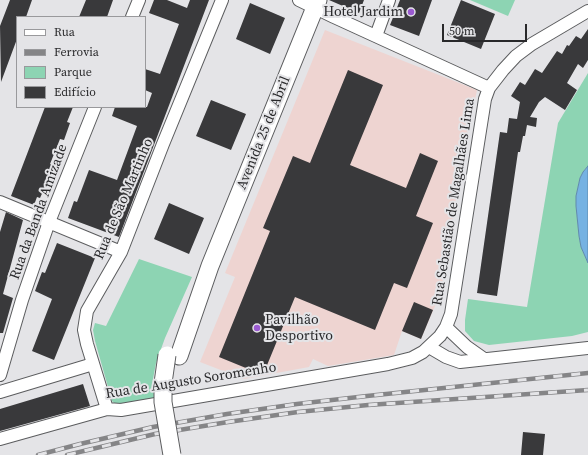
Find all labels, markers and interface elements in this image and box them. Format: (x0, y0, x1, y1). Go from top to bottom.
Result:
place label: Hotel Jardim (323, 4, 403, 20)
marker: Hotel Jardim (406, 7, 416, 17)
legend (16, 16, 146, 108)
scale bar (444, 16, 529, 42)
text: 50 m (449, 23, 475, 39)
text: Rua (54, 24, 75, 40)
text: Ferrovia (54, 44, 99, 60)
text: Parque (54, 64, 92, 80)
street label: Avenida 25 de Abril (234, 74, 294, 192)
text: Edifício (54, 84, 96, 100)
street label: Rua Sebastião de Magalhães Lima (429, 97, 479, 307)
street label: Rua de São Martinho (91, 136, 157, 262)
street label: Rua da Banda Amizade (7, 142, 71, 282)
place label: Pavilhão Desportivo (265, 312, 333, 344)
marker: Pavilhão Desportivo (252, 323, 262, 333)
street label: Rua de Augusto Soromenho (104, 359, 278, 403)

